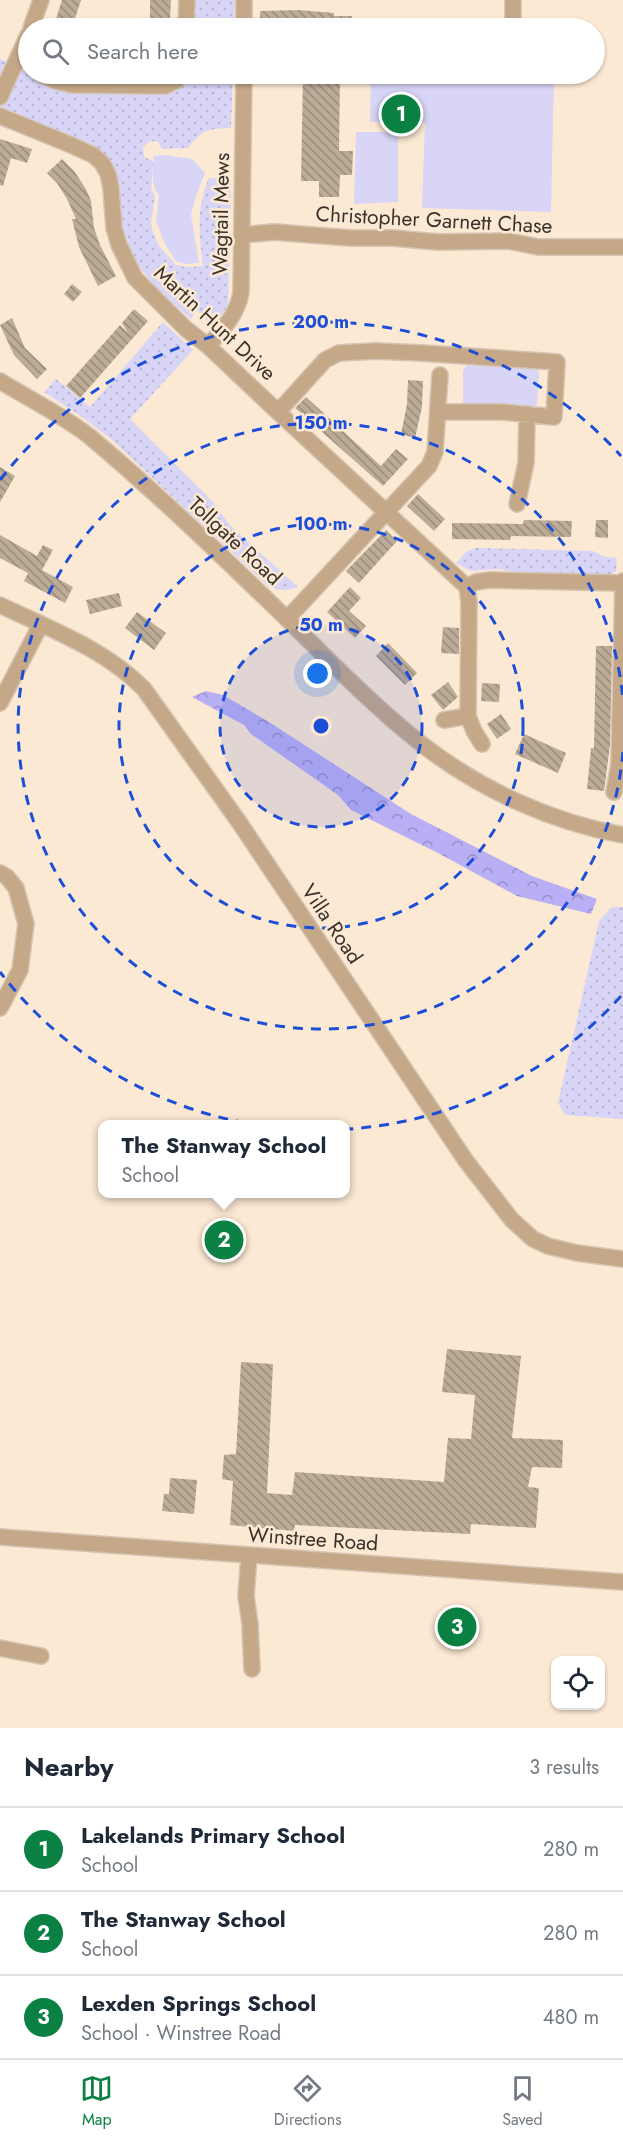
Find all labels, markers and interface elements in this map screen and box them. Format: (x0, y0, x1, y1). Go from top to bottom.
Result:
search box (18, 18, 605, 84)
icon: search (39, 35, 72, 68)
text: Search here (87, 35, 198, 67)
pin: 1 (382, 92, 420, 136)
street label: Wagtail Mews (205, 152, 237, 276)
street label: Christopher Garnett Chase (315, 199, 553, 241)
street label: Martin Hunt Drive (147, 258, 283, 388)
text: 200 m (293, 309, 349, 335)
text: 150 m (295, 410, 347, 436)
street label: Tollgate Road (182, 490, 288, 592)
text: 100 m (294, 511, 348, 537)
text: 50 m (299, 612, 343, 638)
your location (303, 659, 332, 688)
centre of rings (311, 716, 331, 736)
street label: Villa Road (294, 878, 370, 970)
popup (98, 1120, 350, 1198)
text: The Stanway School (122, 1129, 326, 1161)
text: School (122, 1161, 179, 1190)
pin: 2 (204, 1218, 244, 1262)
street label: Winstree Road (247, 1519, 379, 1559)
pin: 3 (438, 1604, 476, 1650)
map controls (551, 1656, 605, 1710)
button: locate (551, 1656, 605, 1710)
text: Nearby (24, 1748, 113, 1786)
text: 3 results (529, 1753, 599, 1782)
text: Lakelands Primary School (81, 1819, 345, 1851)
text: 1 (38, 1835, 49, 1864)
text: 280 m (543, 1835, 599, 1864)
text: School (81, 1851, 138, 1880)
text: The Stanway School (81, 1903, 286, 1935)
text: 2 (37, 1919, 50, 1948)
text: 280 m (543, 1919, 599, 1948)
text: School (81, 1935, 138, 1964)
text: Lexden Springs School (81, 1987, 316, 2019)
text: 3 (37, 2003, 50, 2032)
text: 480 m (543, 2003, 599, 2032)
text: School · Winstree Road (81, 2019, 281, 2048)
tab: Map (80, 2072, 113, 2131)
tab: Directions (274, 2072, 342, 2131)
tab: Saved (502, 2072, 543, 2131)

